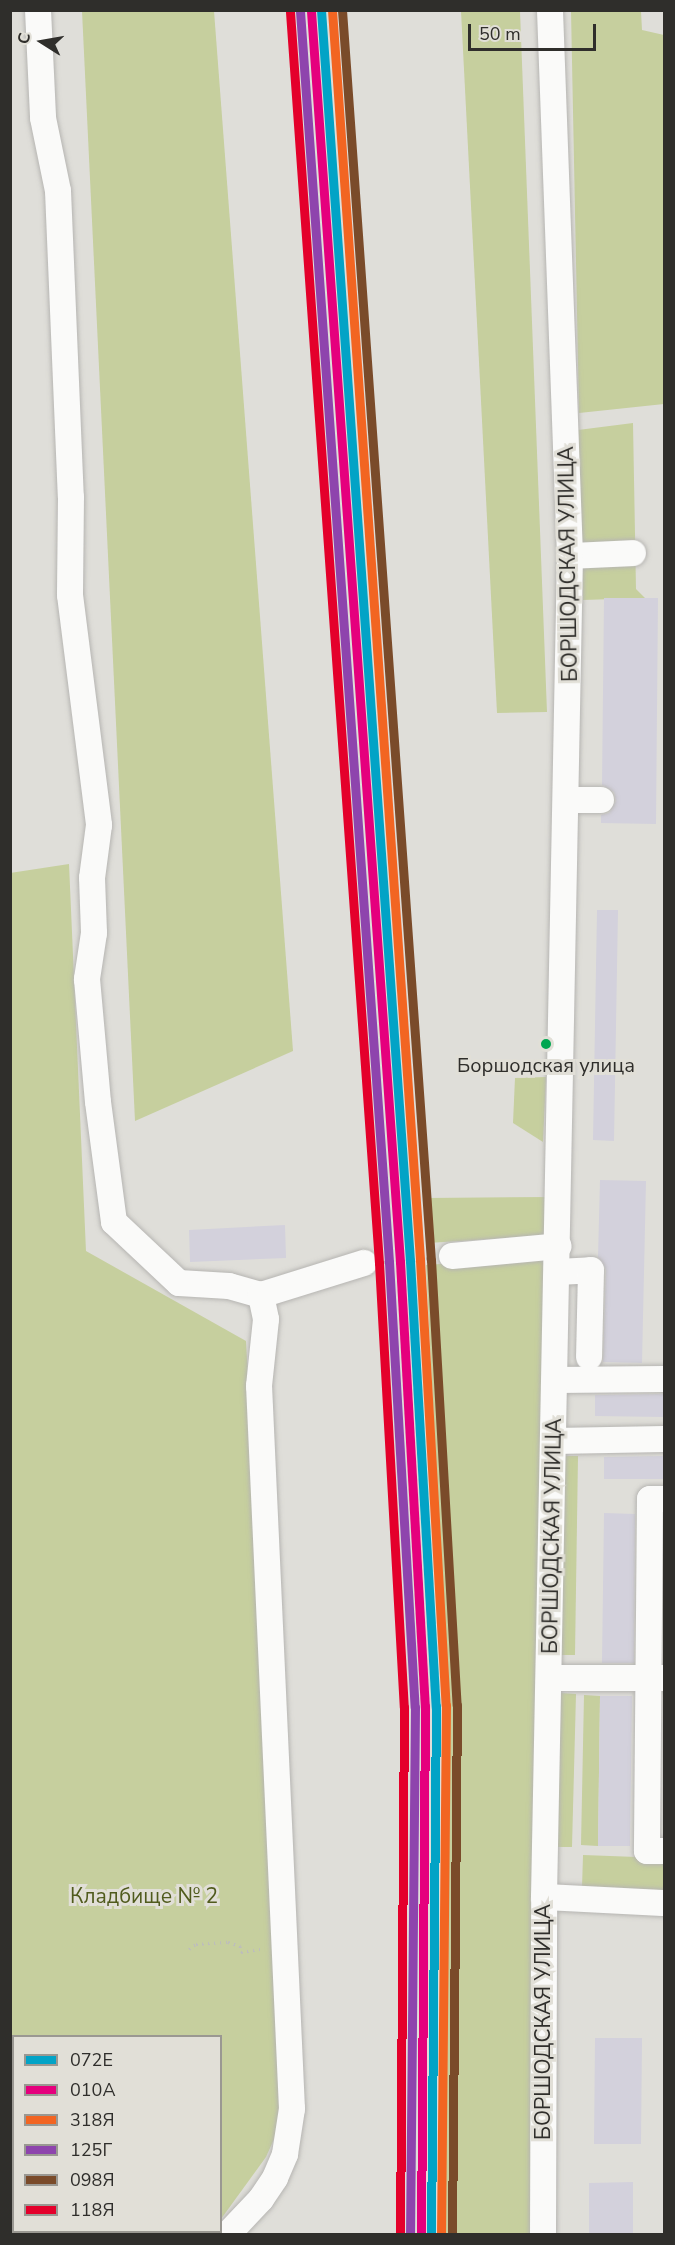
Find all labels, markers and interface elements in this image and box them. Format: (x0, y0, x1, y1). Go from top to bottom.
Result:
north arrow (12, 12, 72, 72)
scale bar (471, 12, 598, 50)
text: 50 m (479, 22, 521, 46)
text: С (12, 31, 36, 46)
street label: БОРШОДСКАЯ УЛИЦА (553, 446, 583, 682)
marker: Боршодская улица (540, 1038, 552, 1050)
place label: Боршодская улица (457, 1053, 635, 1077)
street label: БОРШОДСКАЯ УЛИЦА (537, 1418, 567, 1654)
park label: Кладбище № 2 (70, 1883, 218, 1909)
street label: БОРШОДСКАЯ УЛИЦА (530, 1904, 556, 2140)
legend (12, 2035, 222, 2233)
text: 072Е (70, 2048, 113, 2072)
text: 010А (70, 2078, 116, 2102)
text: 318Я (70, 2108, 114, 2132)
text: 125Г (70, 2138, 112, 2162)
text: 098Я (70, 2168, 114, 2192)
text: 118Я (70, 2198, 114, 2222)

